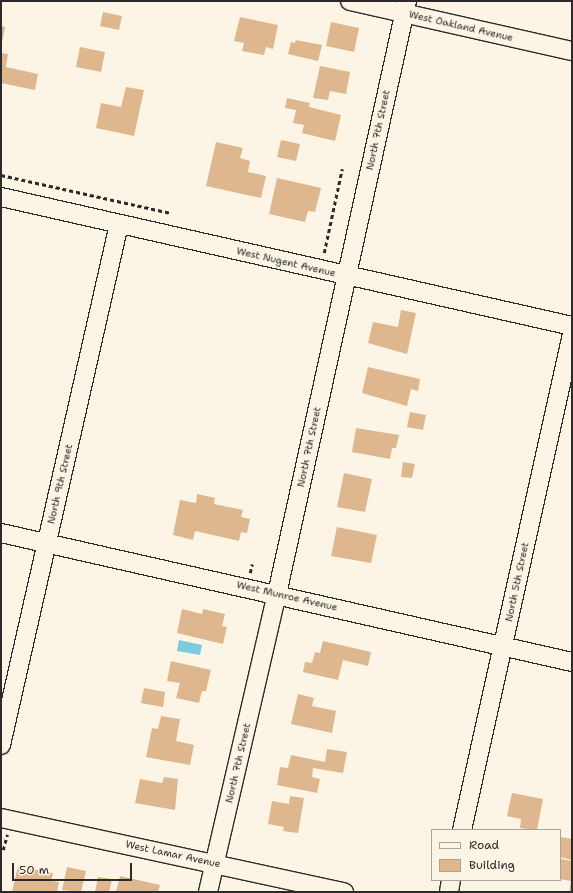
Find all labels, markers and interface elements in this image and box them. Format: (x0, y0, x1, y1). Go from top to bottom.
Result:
street label: West Oakland Avenue (408, 8, 514, 44)
street label: North 7th Street (364, 89, 392, 171)
street label: West Nugent Avenue (235, 245, 337, 279)
street label: North 7th Street (295, 406, 323, 488)
street label: North 9th Street (45, 443, 75, 525)
street label: North 5th Street (503, 541, 531, 623)
street label: West Munroe Avenue (235, 579, 339, 613)
street label: North 7th Street (223, 722, 253, 804)
legend (431, 829, 561, 881)
text: Road (469, 837, 499, 853)
street label: West Lamar Avenue (124, 838, 222, 870)
scale bar (14, 855, 134, 881)
text: Building (469, 857, 515, 873)
text: 50 m (19, 862, 49, 878)

